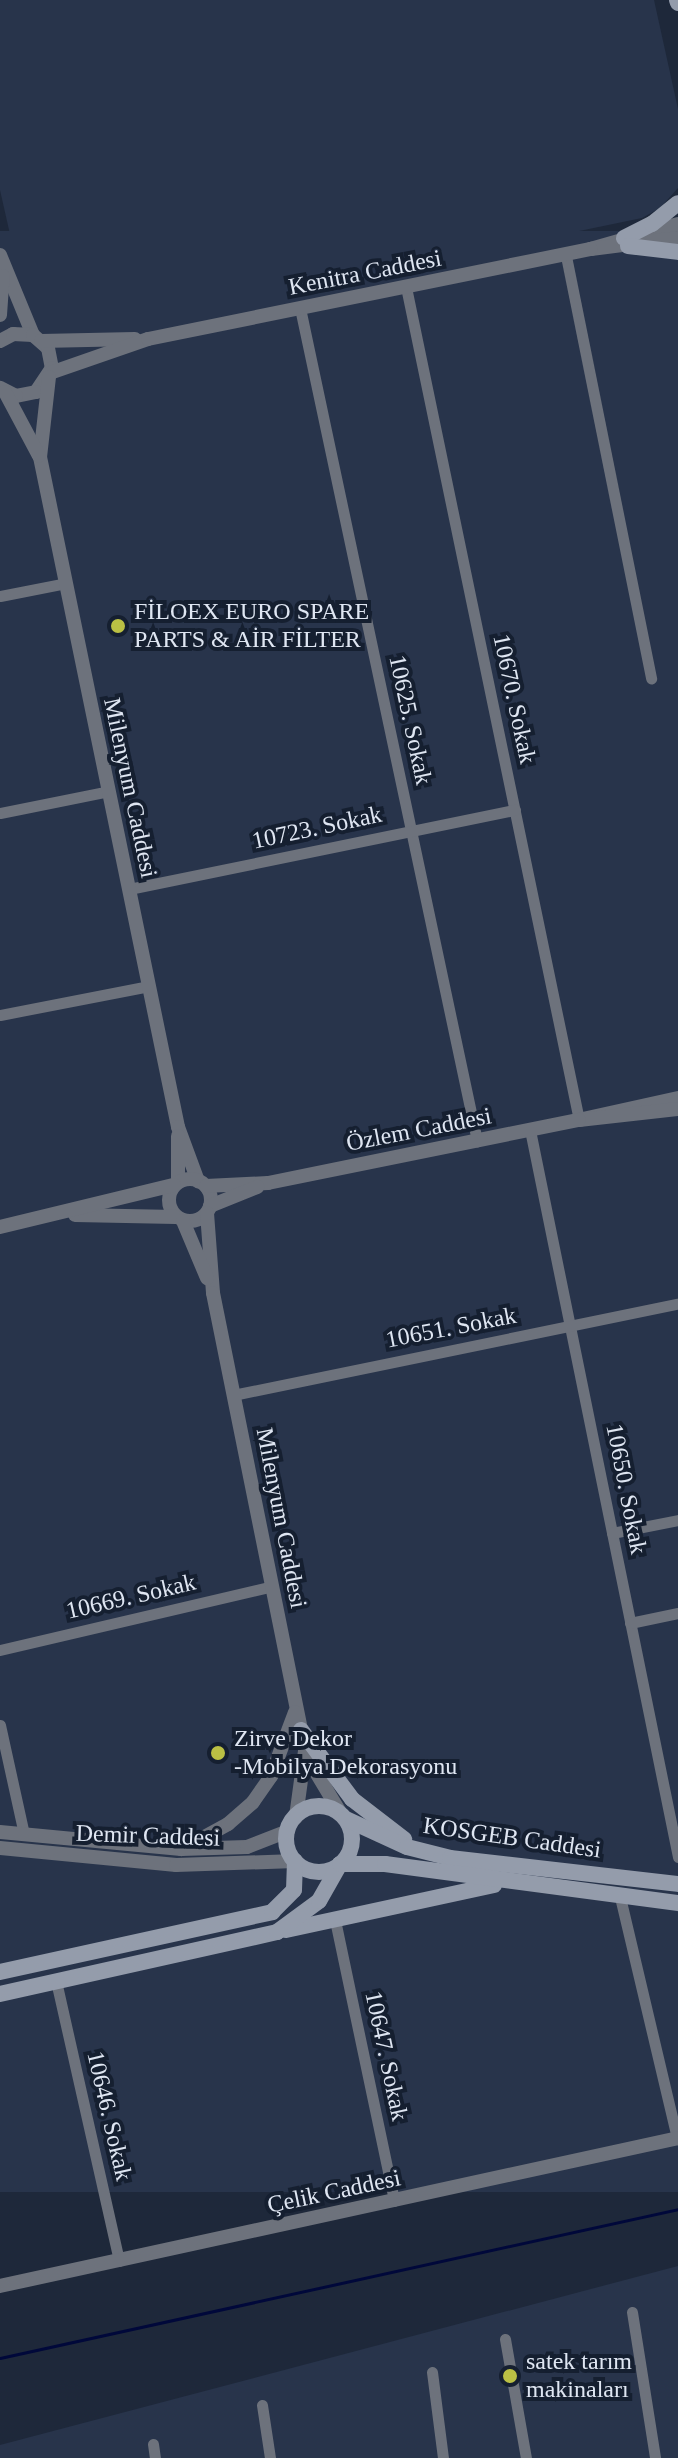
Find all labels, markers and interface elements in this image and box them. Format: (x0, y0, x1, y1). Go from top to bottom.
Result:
street label: Kenitra Caddesi (286, 244, 444, 302)
place label: FİLOEX EURO SPARE PARTS & AİR FİLTER (134, 598, 369, 654)
marker: FİLOEX EURO SPARE PARTS & AİR FİLTER (109, 617, 127, 635)
street label: 10670. Sokak (486, 631, 542, 767)
street label: 10625. Sokak (382, 652, 438, 788)
street label: Milenyum Caddesi (97, 695, 163, 881)
street label: 10723. Sokak (249, 800, 385, 856)
street label: Özlem Caddesi (344, 1102, 494, 1158)
street label: 10651. Sokak (383, 1301, 519, 1355)
street label: 10650. Sokak (599, 1421, 653, 1557)
street label: Milenyum Caddesi (249, 1425, 313, 1611)
street label: 10669. Sokak (63, 1568, 199, 1626)
place label: Zirve Dekor -Mobilya Dekorasyonu (234, 1725, 457, 1781)
marker: Zirve Dekor -Mobilya Dekorasyonu (209, 1744, 227, 1762)
street label: KOSGEB Caddesi (421, 1811, 603, 1865)
street label: Demir Caddesi (75, 1819, 221, 1853)
street label: 10647. Sokak (358, 1988, 414, 2124)
street label: 10646. Sokak (80, 2048, 138, 2184)
street label: Çelik Caddesi (265, 2164, 403, 2220)
place label: satek tarım makinaları (526, 2348, 632, 2404)
marker: satek tarım makinaları (501, 2367, 519, 2385)

